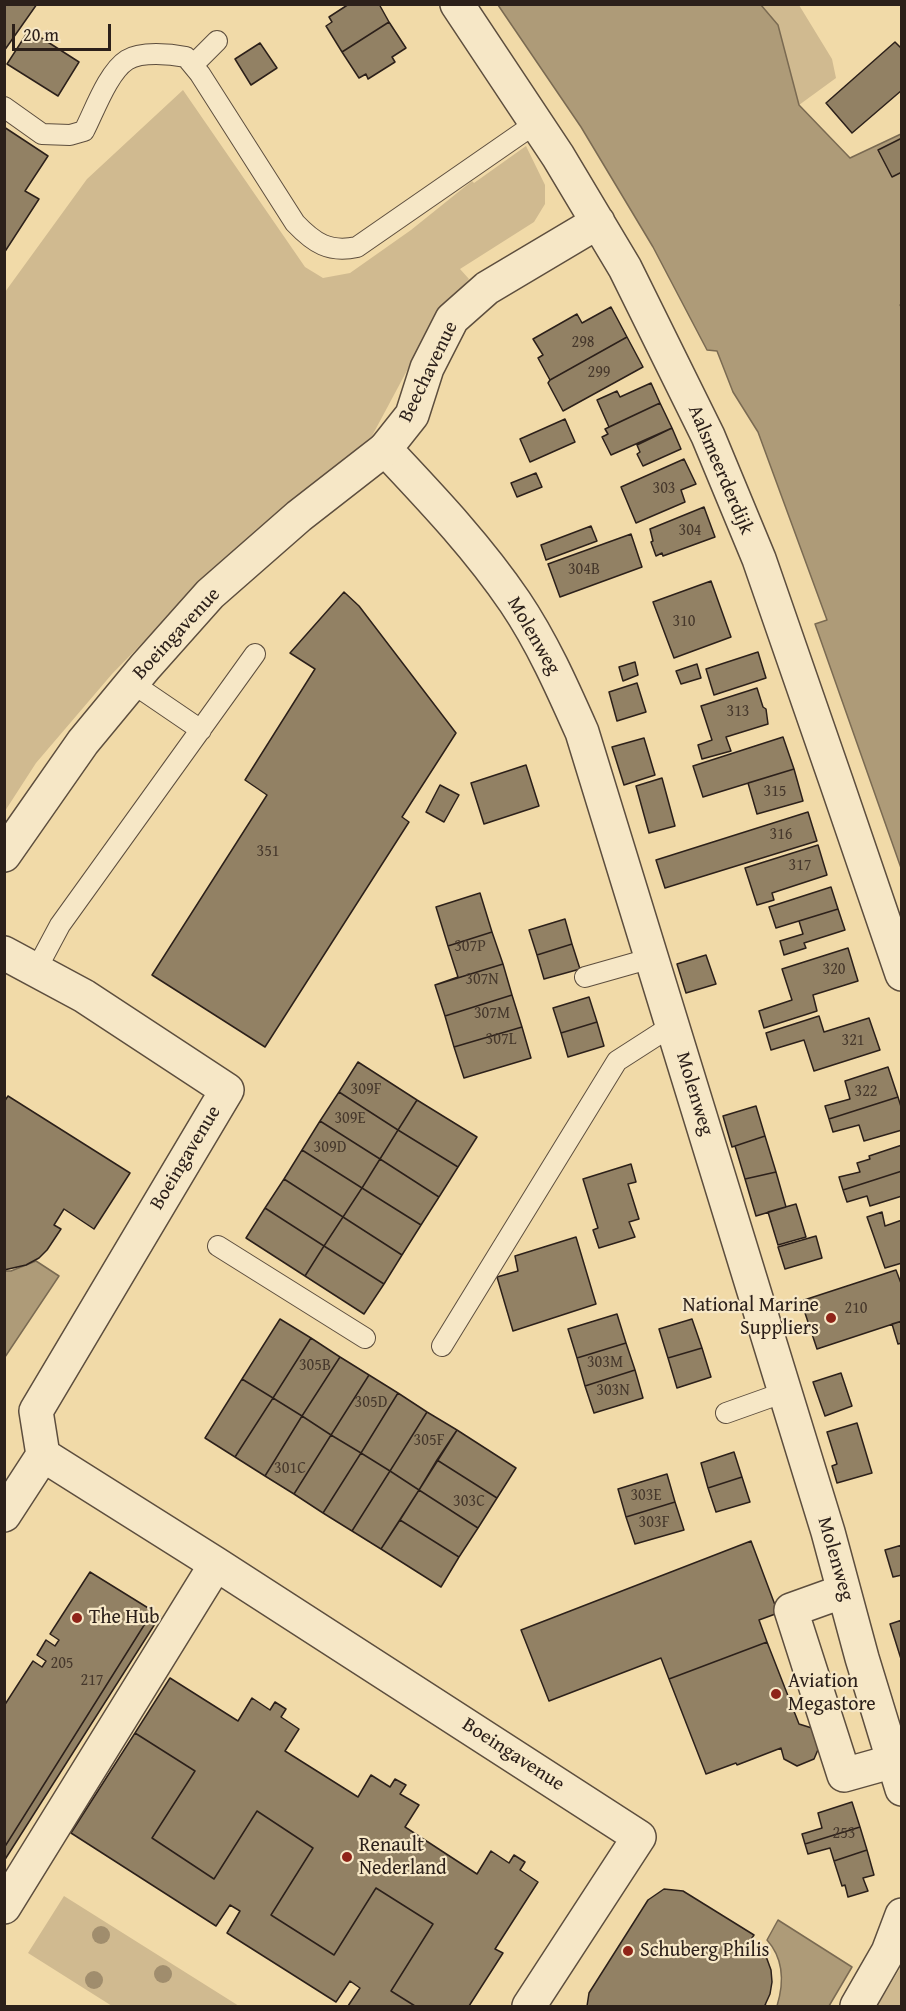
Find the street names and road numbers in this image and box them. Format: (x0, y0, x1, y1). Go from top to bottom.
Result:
street label: Beechavenue (394, 318, 464, 426)
street label: Aalsmeerderdijk (682, 402, 758, 538)
street label: Boeingavenue (128, 583, 226, 685)
street label: Molenweg (501, 593, 565, 679)
street label: Molenweg (670, 1049, 718, 1139)
street label: Boeingavenue (146, 1102, 226, 1214)
street label: Molenweg (812, 1514, 858, 1604)
street label: Boeingavenue (457, 1713, 569, 1797)

